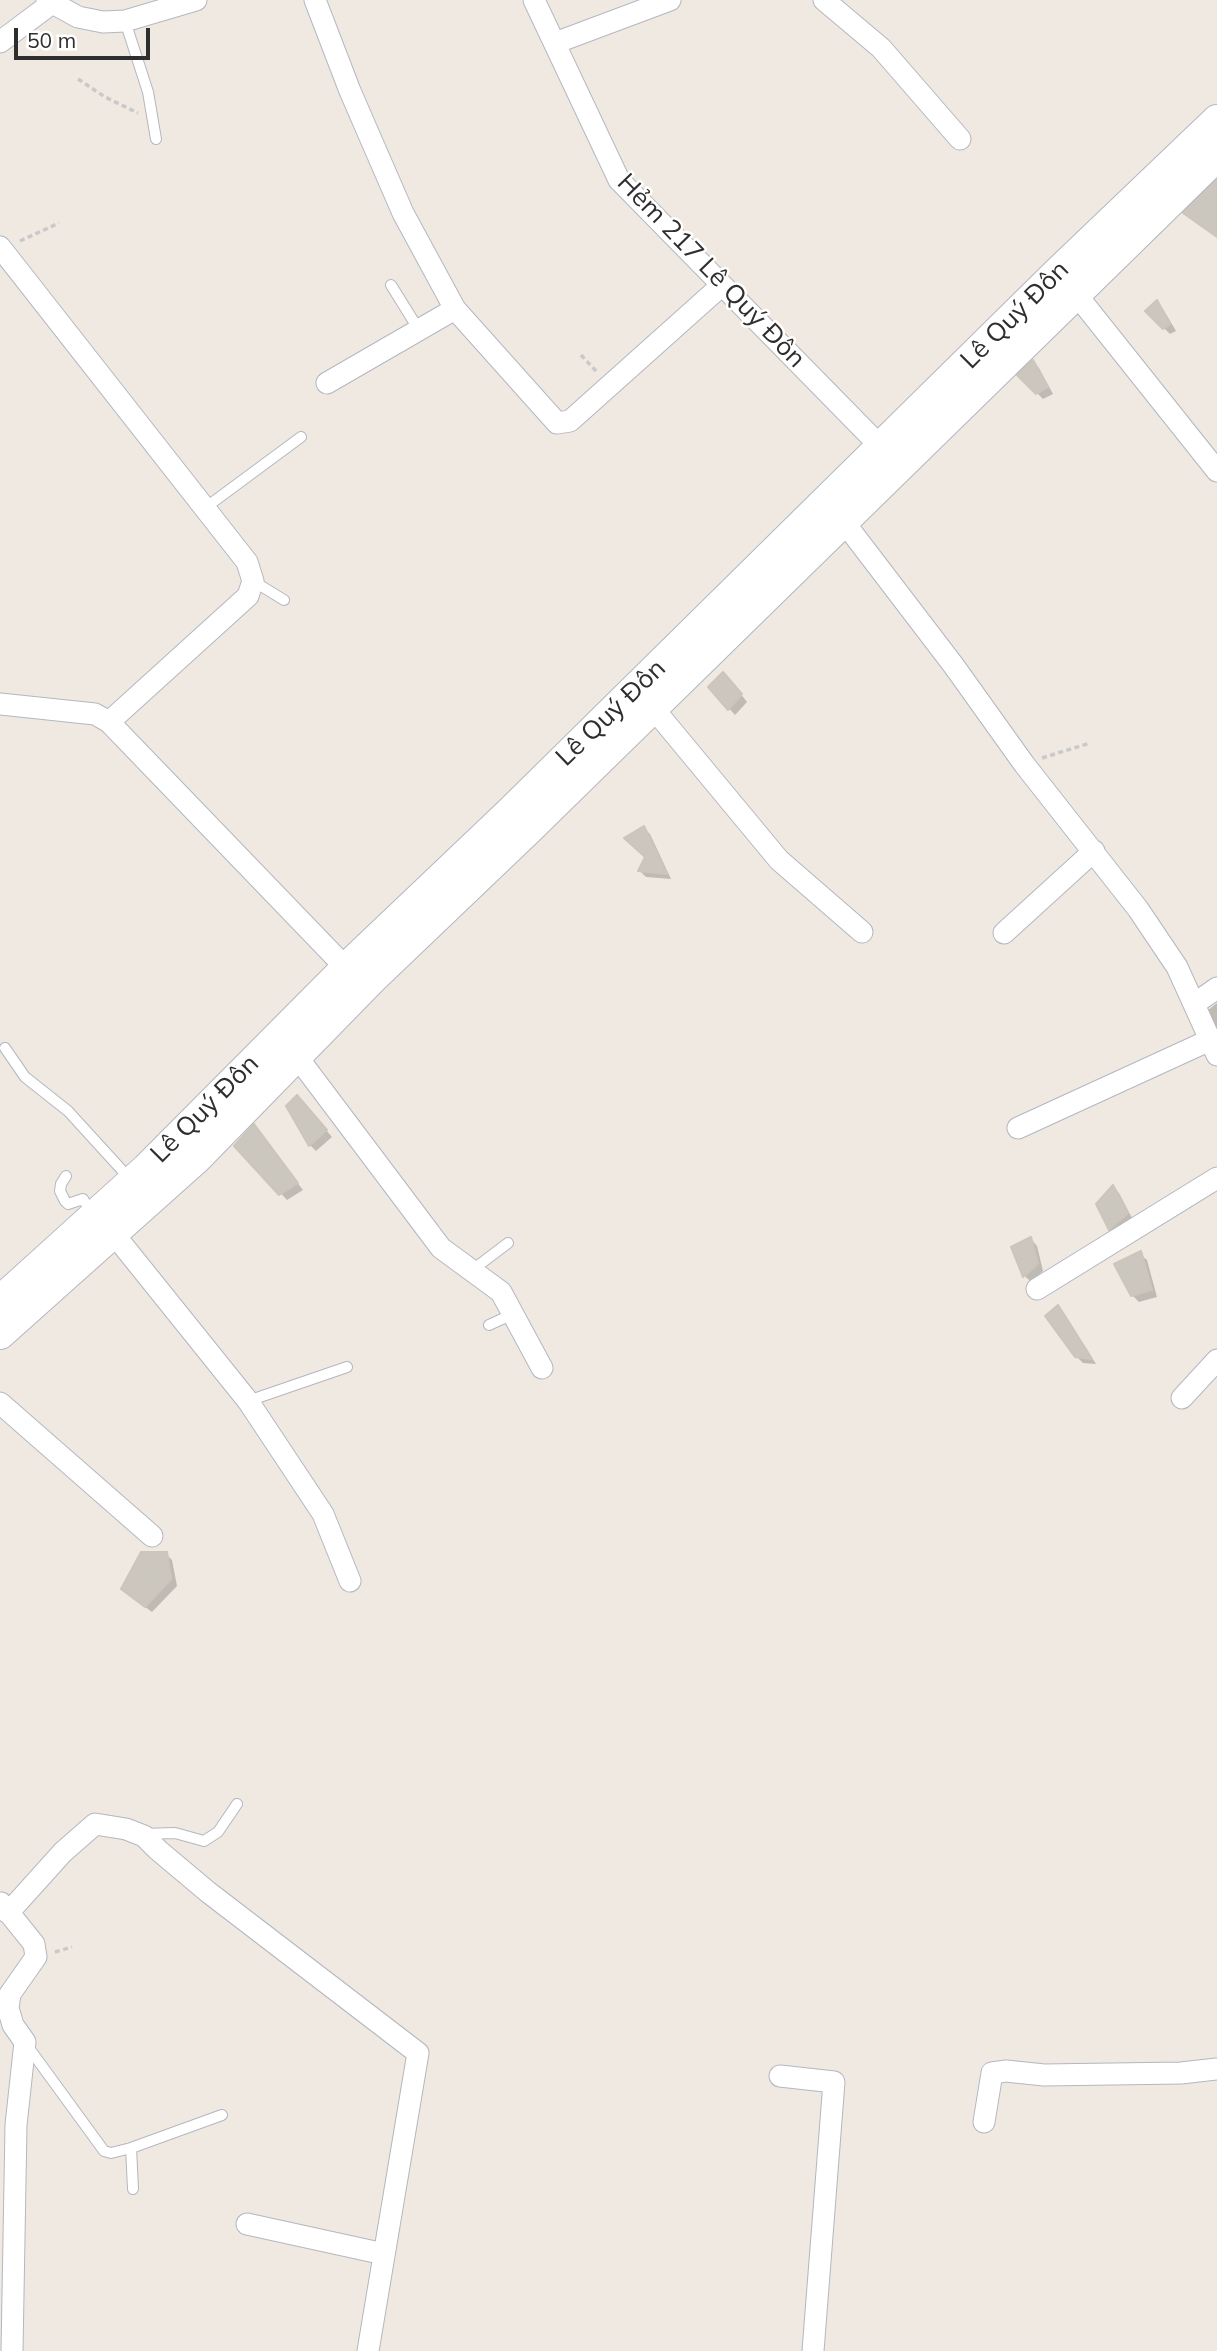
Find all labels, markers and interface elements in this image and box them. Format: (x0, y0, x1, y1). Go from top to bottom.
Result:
scale bar (18, 14, 154, 58)
text: 50 m (27, 27, 76, 53)
street label: Hẻm 217 Lê Quý Đôn (610, 168, 812, 374)
street label: Lê Quý Đôn (954, 254, 1076, 376)
street label: Lê Quý Đôn (550, 653, 672, 773)
street label: Lê Quý Đôn (144, 1048, 266, 1170)

